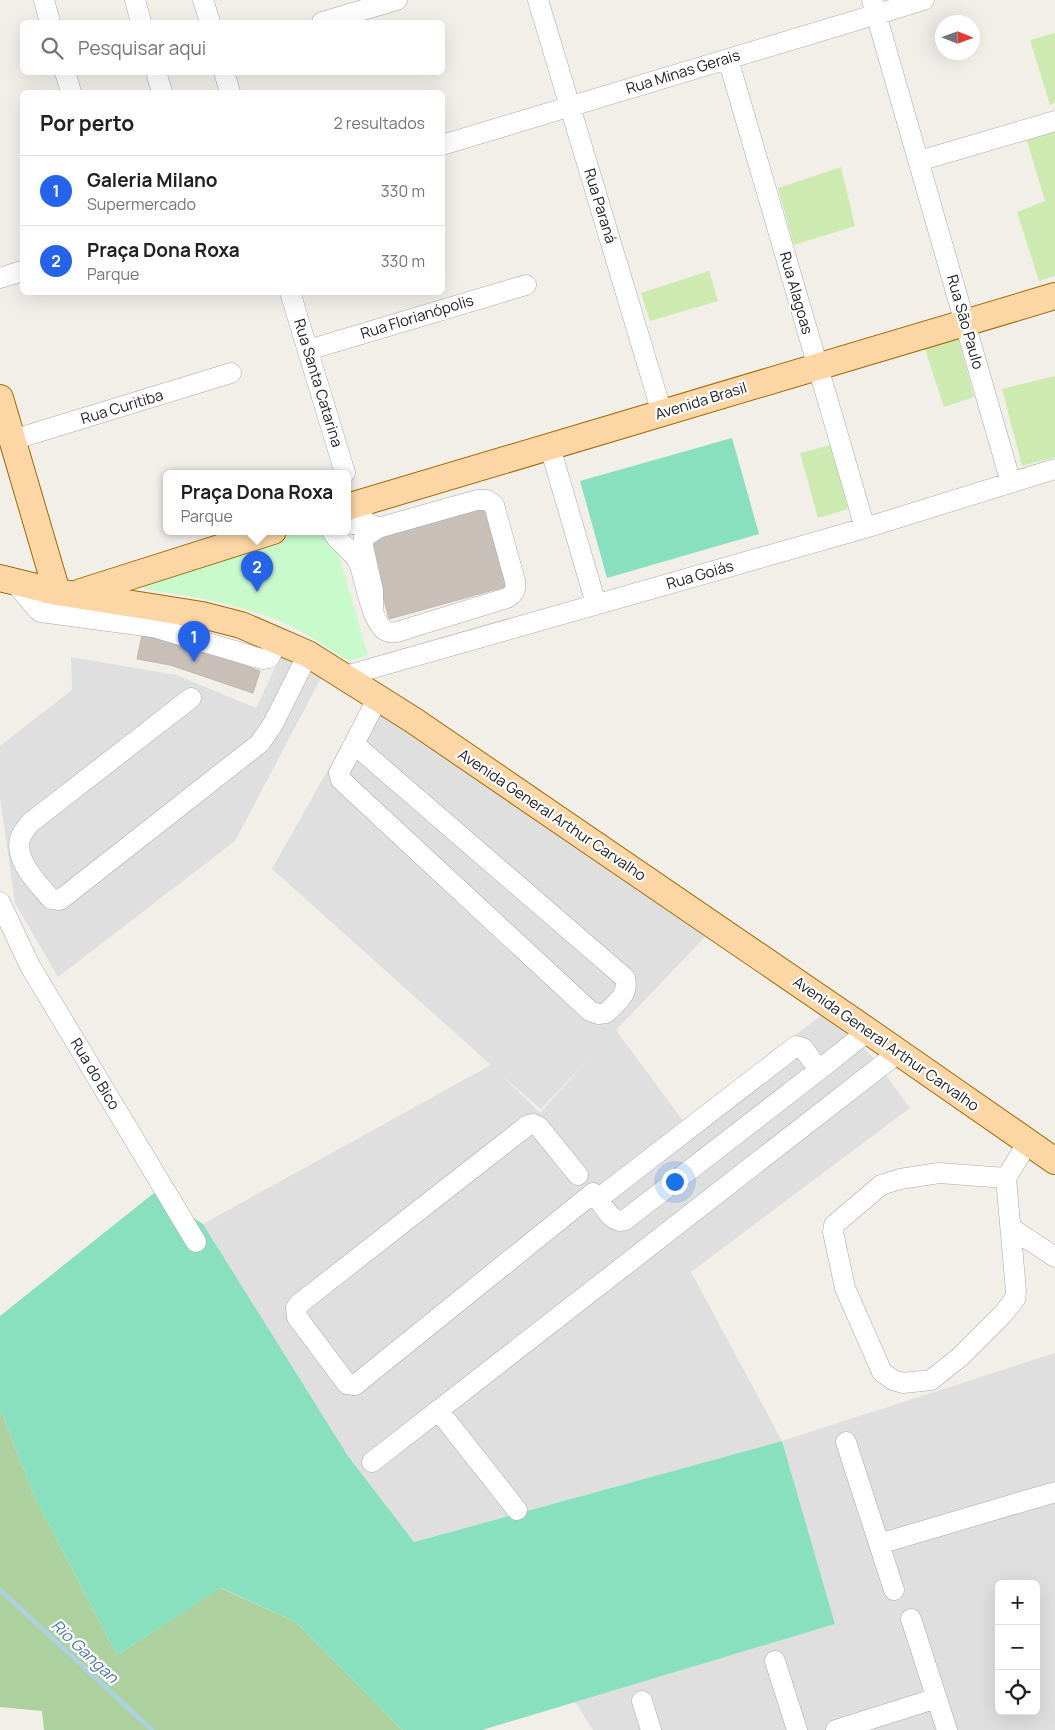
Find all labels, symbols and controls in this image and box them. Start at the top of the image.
north arrow [935,15,980,60]
search box [20,20,445,75]
icon: search [38,34,66,62]
text: Pesquisar aqui [78,35,206,61]
street label: Rua Minas Gerais [623,44,743,99]
text: Por perto [40,109,134,137]
text: 2 resultados [334,112,425,134]
street label: Rua Paraná [579,166,622,246]
text: Galeria Milano [87,167,218,193]
text: 1 [52,180,60,202]
text: 330 m [381,180,425,202]
text: Supermercado [87,193,196,215]
text: Praça Dona Roxa [87,237,240,263]
street label: Rua Alagoas [775,249,818,337]
text: 2 [51,250,61,272]
text: 330 m [381,250,425,272]
text: Parque [87,263,139,285]
street label: Rua São Paulo [942,272,989,372]
street label: Rua Florianópolis [358,289,476,344]
street label: Rua Santa Catarina [289,316,348,450]
street label: Avenida Brasil [652,377,749,424]
street label: Rua Curitiba [78,384,166,429]
popup [163,470,351,535]
text: Praça Dona Roxa [181,479,333,505]
text: Parque [181,505,233,527]
pin: 2 [241,551,273,592]
street label: Rua Goiás [664,555,736,594]
pin: 1 [178,621,210,662]
street label: Avenida General Arthur Carvalho [454,744,650,886]
street label: Avenida General Arthur Carvalho [789,971,984,1116]
street label: Rua do Bico [66,1034,125,1114]
your location [662,1169,688,1195]
map controls [995,1580,1040,1715]
button: + [995,1580,1040,1625]
water label: Rio Gangan [47,1614,124,1688]
button: − [995,1625,1040,1670]
button: locate [995,1670,1040,1715]

